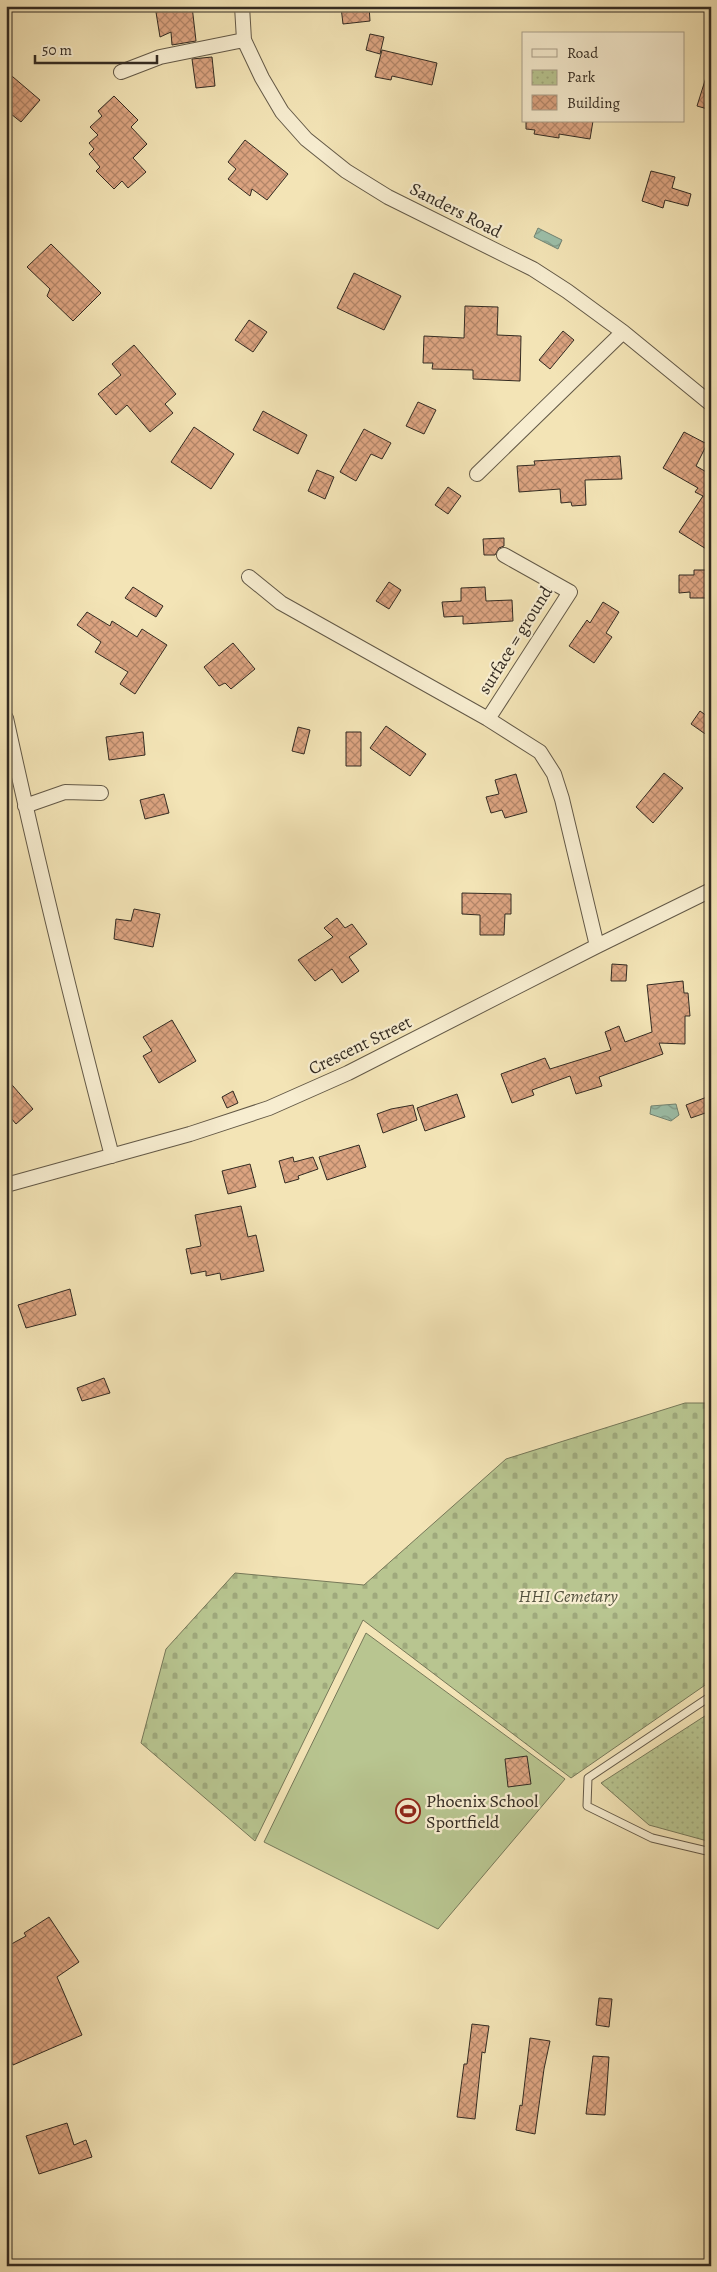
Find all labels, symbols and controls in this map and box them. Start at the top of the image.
scale bar [35,32,158,64]
legend [522,32,684,122]
text: 50 m [42,40,72,60]
text: Road [567,43,599,63]
text: Park [567,67,596,87]
text: Building [567,93,620,113]
street label: Sanders Road [406,177,506,244]
street label: surface = ground [472,581,558,699]
street label: Crescent Street [304,1010,416,1080]
park label: HHI Cemetary [518,1584,618,1608]
place label: Phoenix School Sportfield [426,1789,539,1834]
sports icon: Phoenix School Sportfield [395,1798,421,1824]

